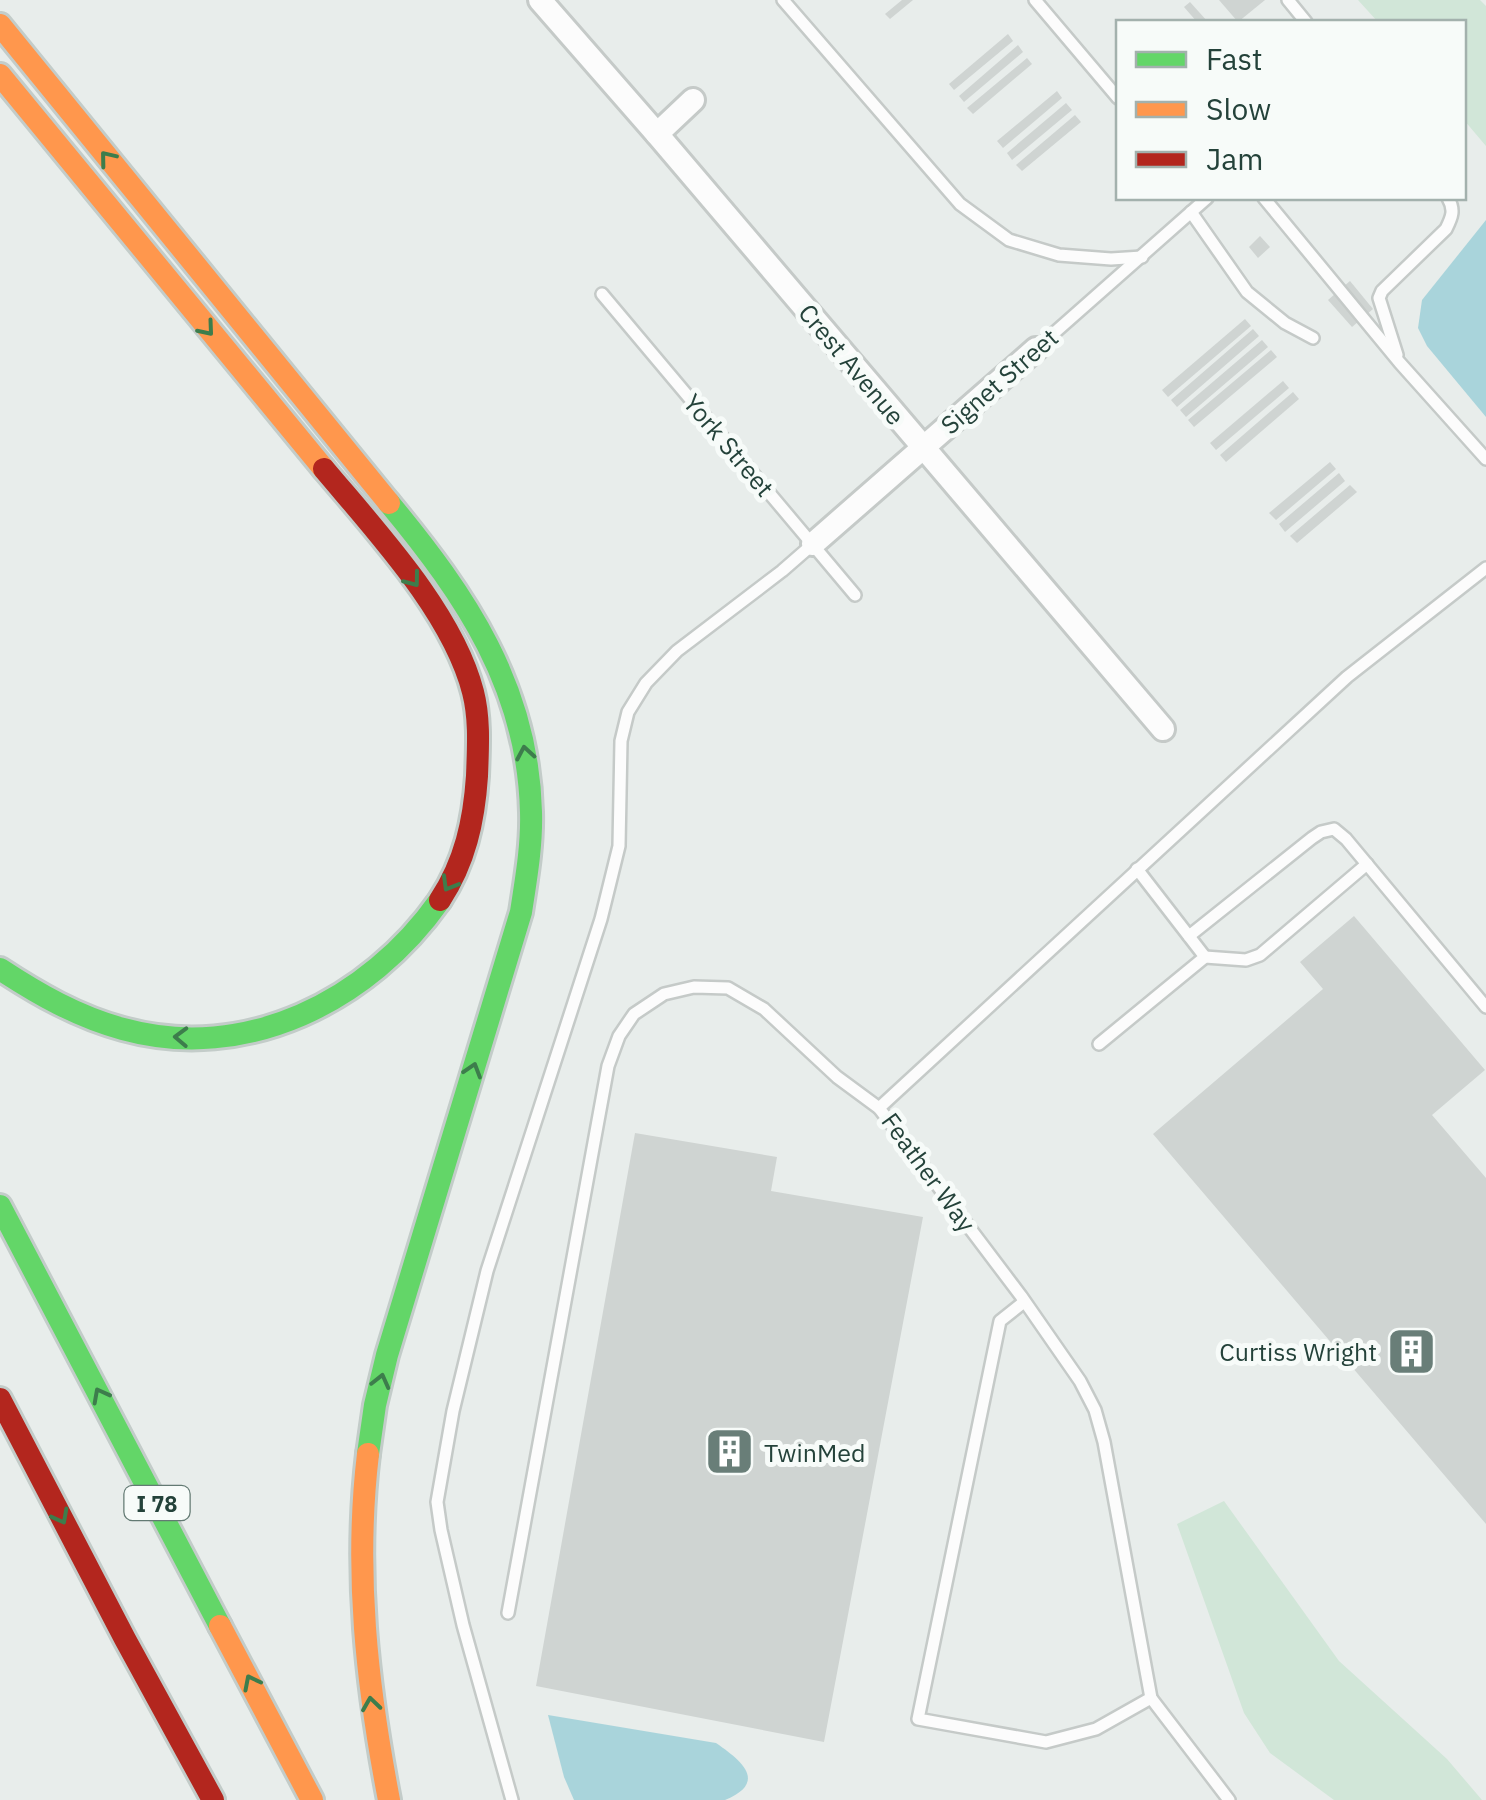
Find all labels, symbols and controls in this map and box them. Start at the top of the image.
legend [1116,20,1466,200]
text: Fast [1206,39,1263,78]
text: Slow [1206,89,1271,128]
text: Jam [1206,139,1264,178]
one-way arrow [101,152,119,170]
street label: Crest Avenue [792,297,912,431]
one-way arrow [195,318,213,336]
street label: Signet Street [933,321,1065,441]
street label: York Street [676,387,782,503]
one-way arrow [402,569,419,587]
one-way arrow [515,745,536,761]
one-way arrow [442,874,461,892]
one-way arrow [172,1027,188,1048]
one-way arrow [461,1062,482,1079]
street label: Feather Way [875,1106,984,1239]
building icon: Curtiss Wright [1386,1325,1438,1377]
place label: Curtiss Wright [1219,1335,1377,1368]
one-way arrow [369,1373,390,1390]
one-way arrow [93,1387,112,1405]
building icon: TwinMed [703,1426,755,1478]
place label: TwinMed [764,1436,865,1469]
road number: I 78 [124,1486,190,1520]
one-way arrow [49,1506,69,1524]
one-way arrow [244,1675,263,1693]
one-way arrow [362,1696,383,1712]

